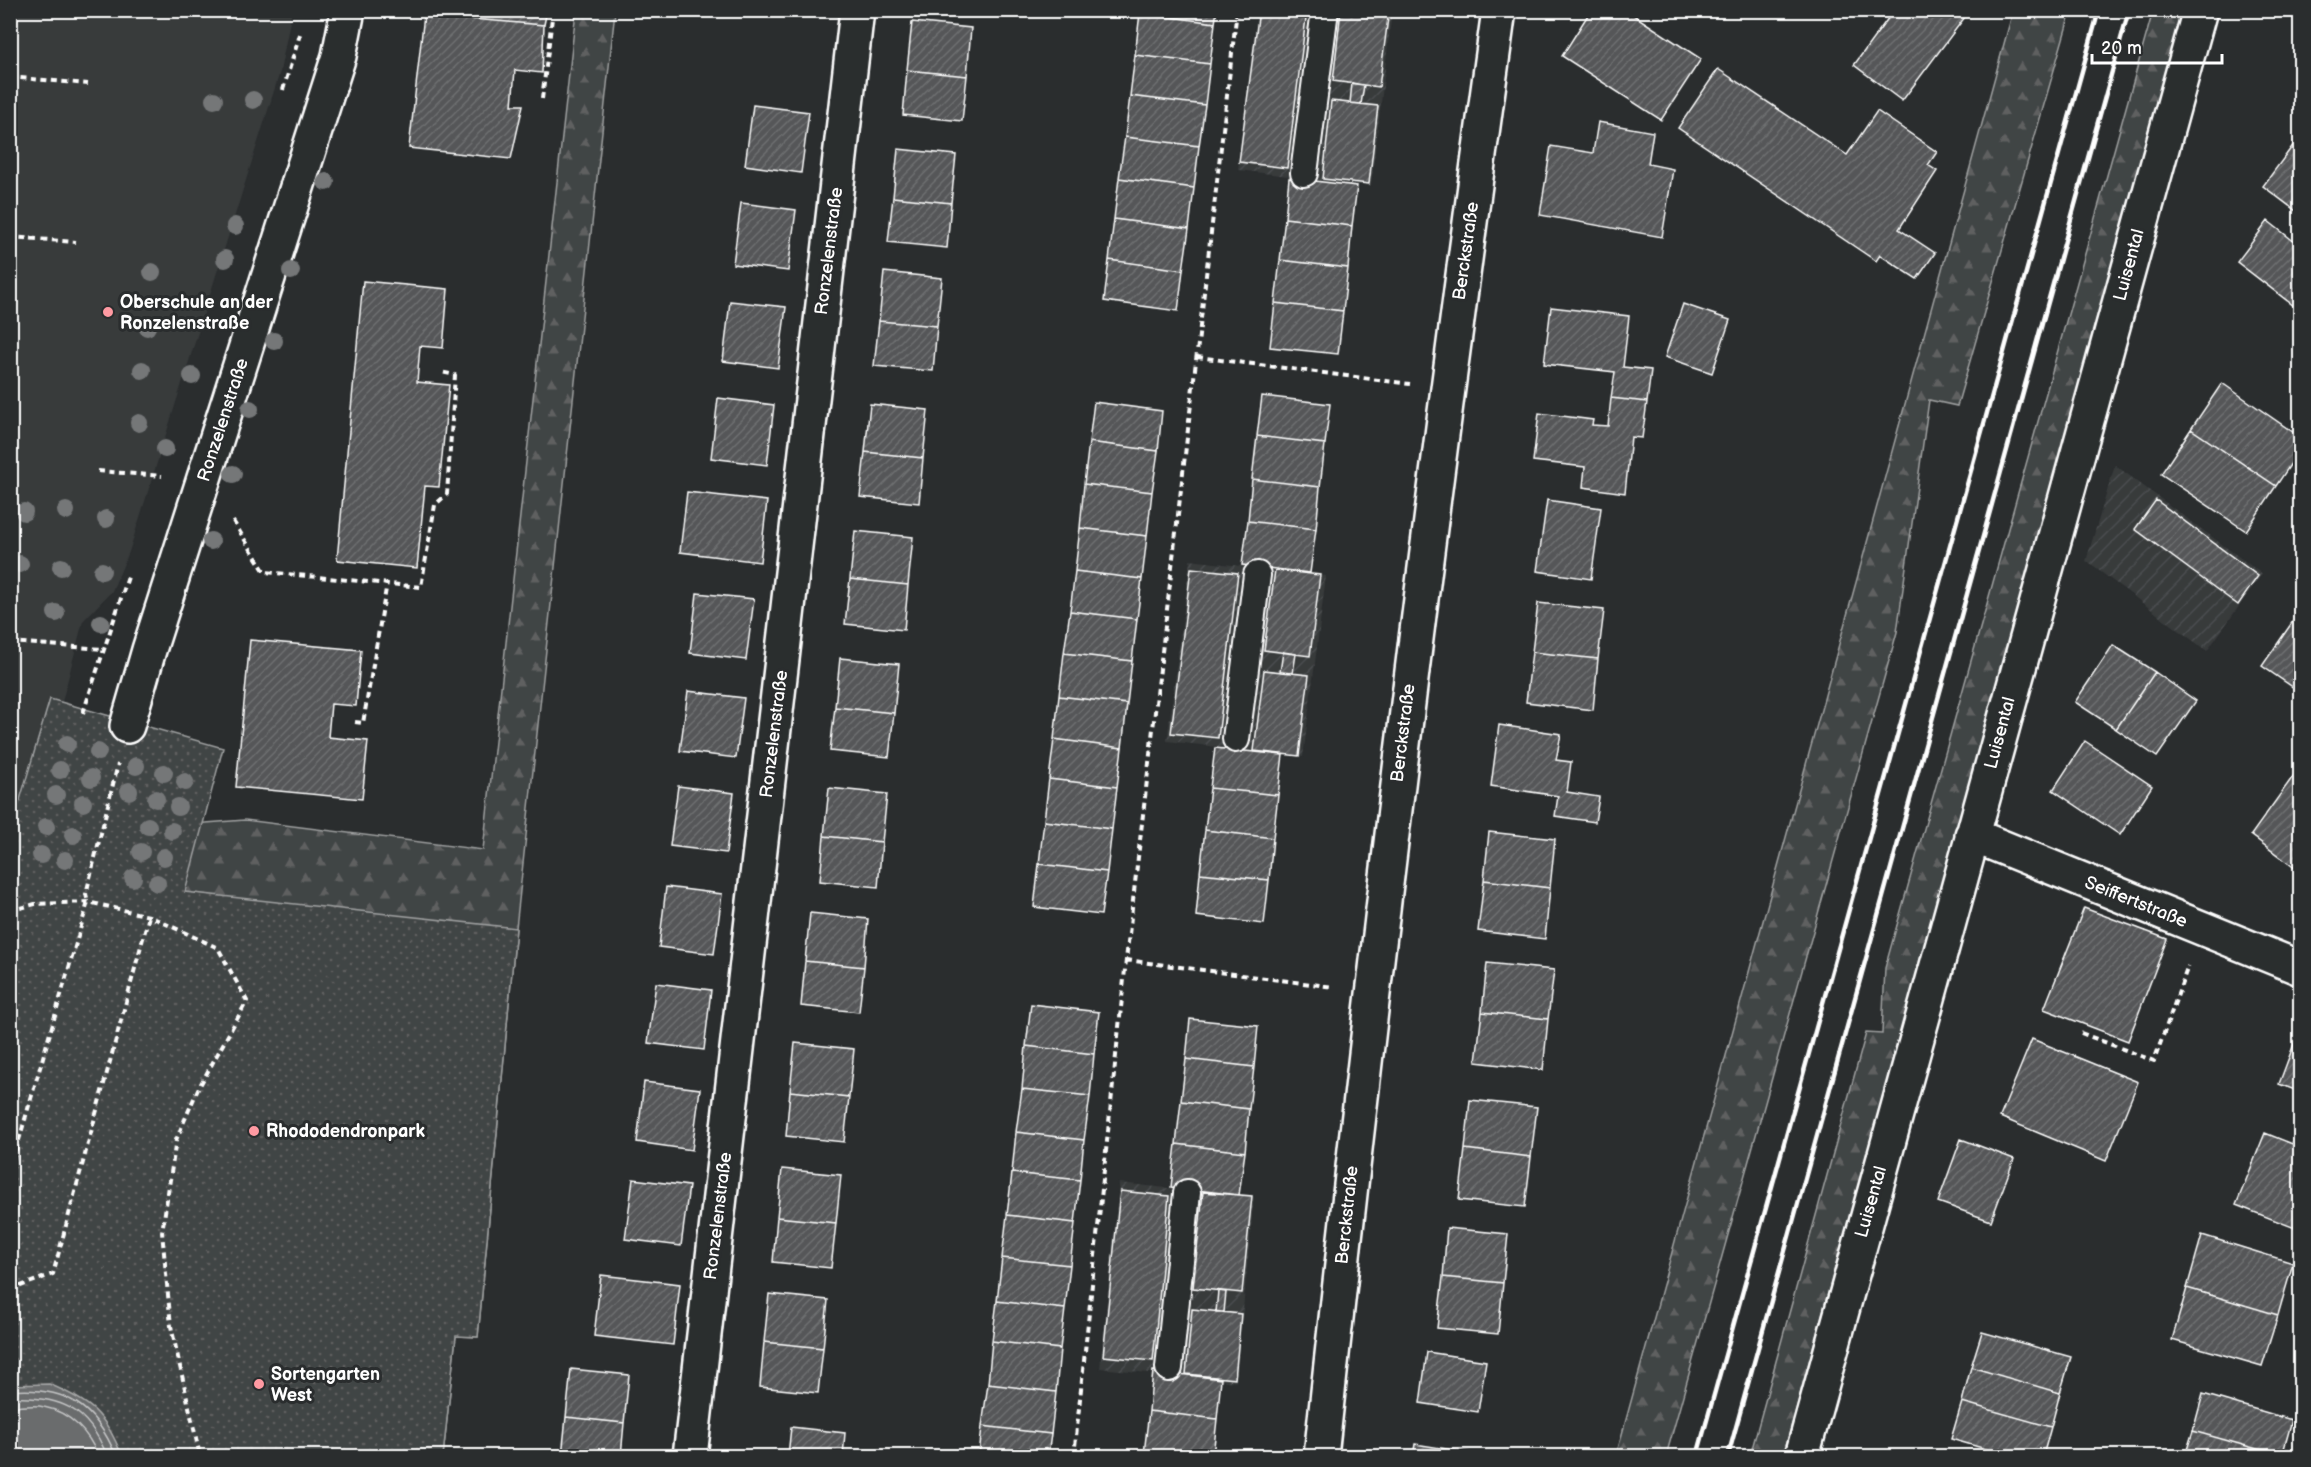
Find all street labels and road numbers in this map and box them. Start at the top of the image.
street label: Ronzelenstraße [811,186,847,316]
street label: Berckstraße [1449,200,1483,301]
street label: Luisental [2109,227,2149,303]
street label: Ronzelenstraße [193,355,253,484]
street label: Ronzelenstraße [756,669,792,799]
street label: Berckstraße [1387,682,1419,783]
street label: Luisental [1980,695,2020,771]
street label: Seiffertstraße [2082,872,2191,932]
street label: Ronzelenstraße [700,1151,736,1281]
street label: Berckstraße [1331,1164,1363,1265]
street label: Luisental [1851,1164,1891,1240]

